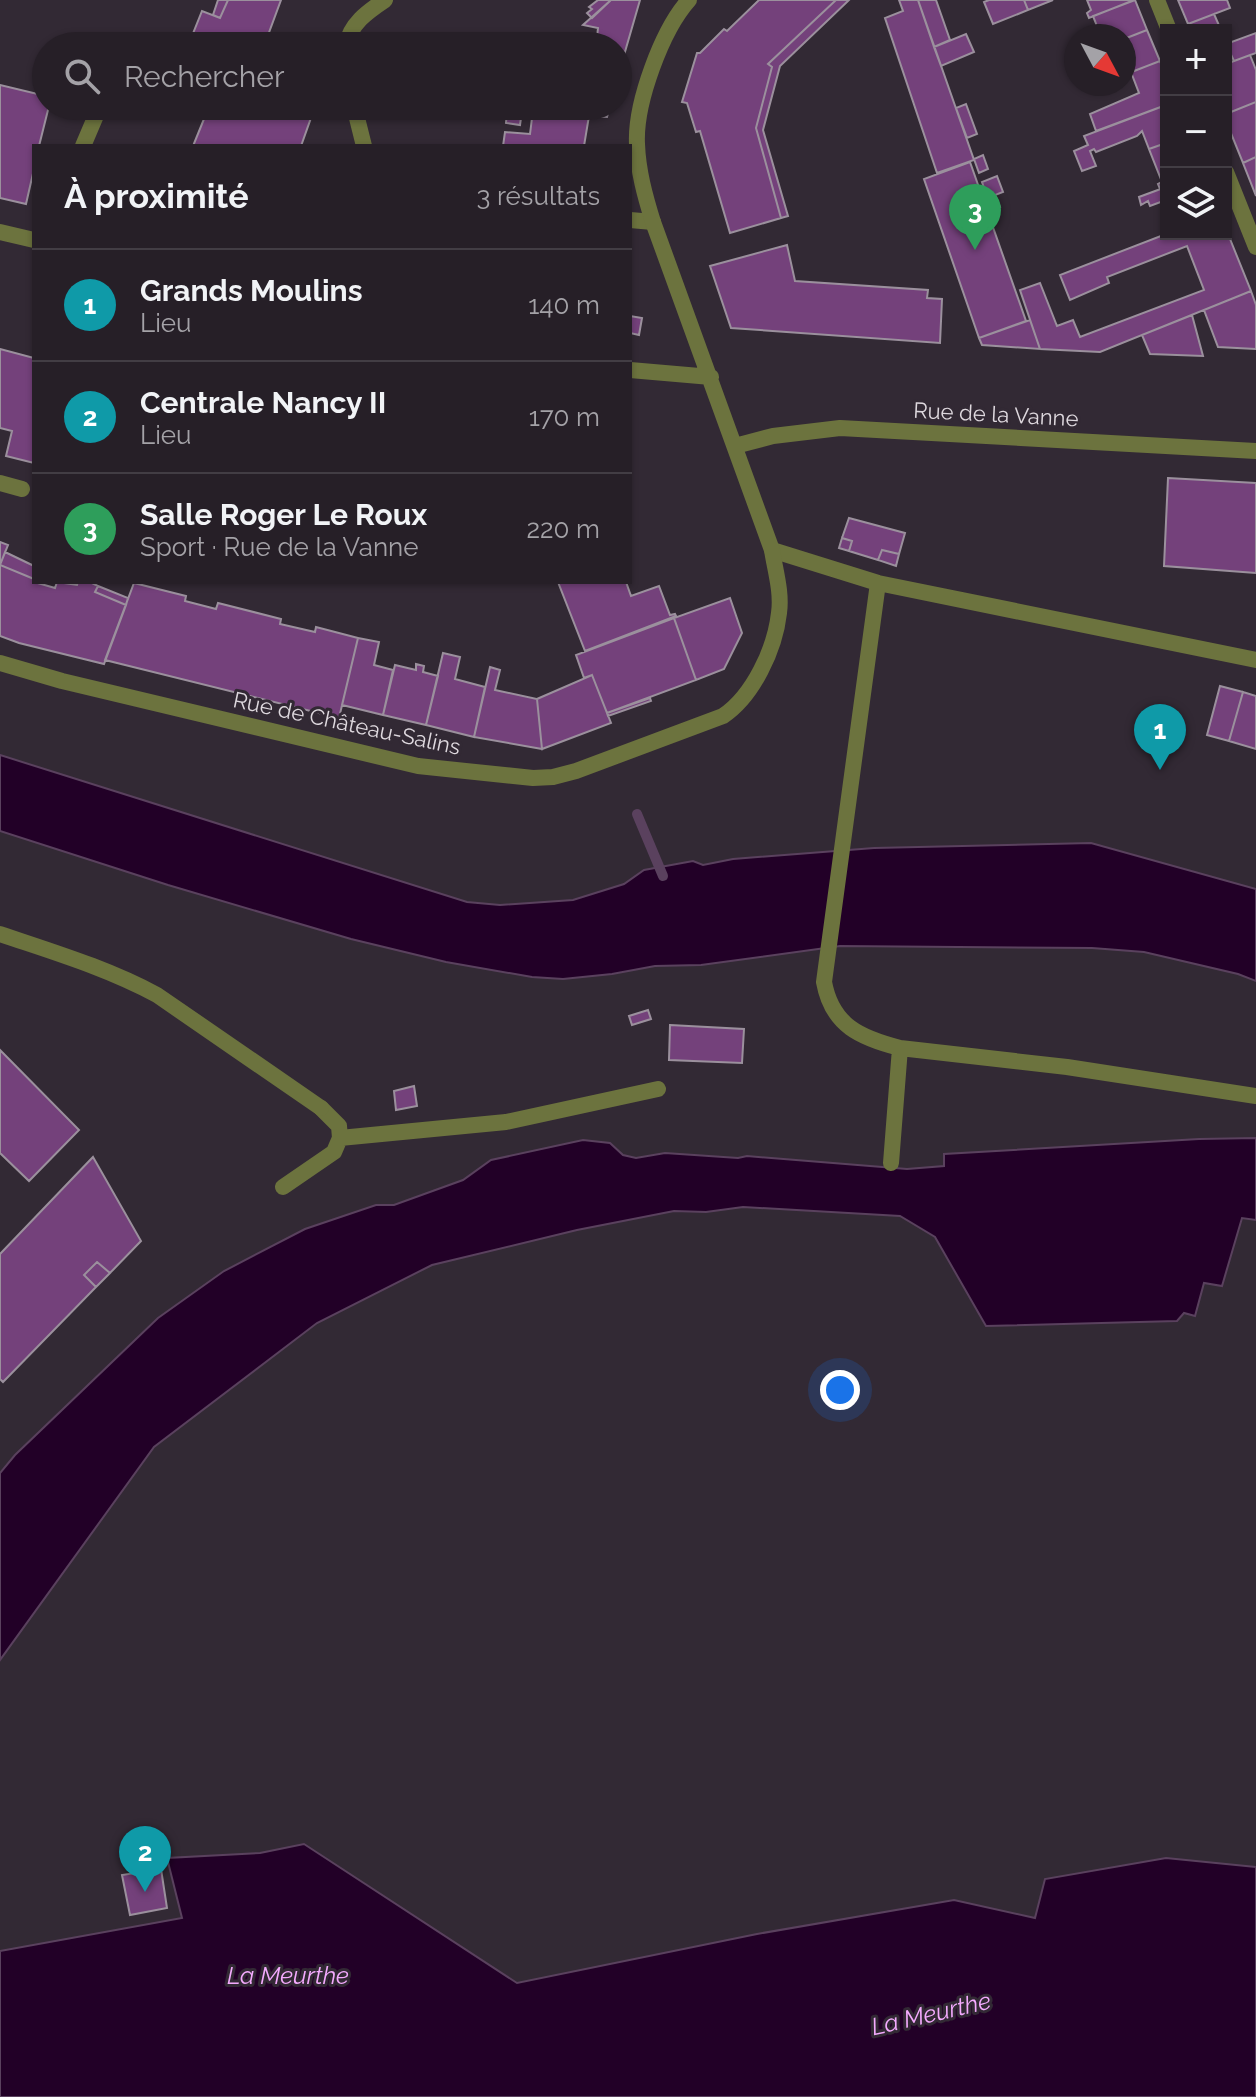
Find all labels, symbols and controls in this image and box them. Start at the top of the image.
north arrow [1064,24,1136,96]
map controls [1160,24,1232,240]
button: + [1160,24,1232,96]
search box [32,32,632,120]
icon: search [60,54,104,98]
text: Rechercher [124,59,284,94]
button: − [1160,96,1232,168]
button: layers [1160,168,1232,240]
text: À proximité [64,176,249,216]
text: 3 résultats [476,181,600,211]
pin: 3 [949,184,1001,250]
text: Grands Moulins [140,273,363,308]
text: 1 [84,290,96,320]
text: 140 m [528,290,600,320]
text: Lieu [140,308,192,338]
text: Centrale Nancy II [140,385,386,420]
street label: Rue de la Vanne [913,397,1079,431]
text: 2 [83,402,97,432]
text: 170 m [529,402,600,432]
text: Lieu [140,420,192,450]
text: Salle Roger Le Roux [140,497,427,532]
text: 3 [83,514,97,544]
text: 220 m [526,514,600,544]
text: Sport · Rue de la Vanne [140,532,419,562]
street label: Rue de Château-Salins [231,686,463,760]
pin: 1 [1134,704,1186,770]
your location [820,1370,860,1410]
pin: 2 [119,1826,171,1892]
water label: La Meurthe [227,1961,349,1990]
water label: La Meurthe [868,1986,994,2041]

